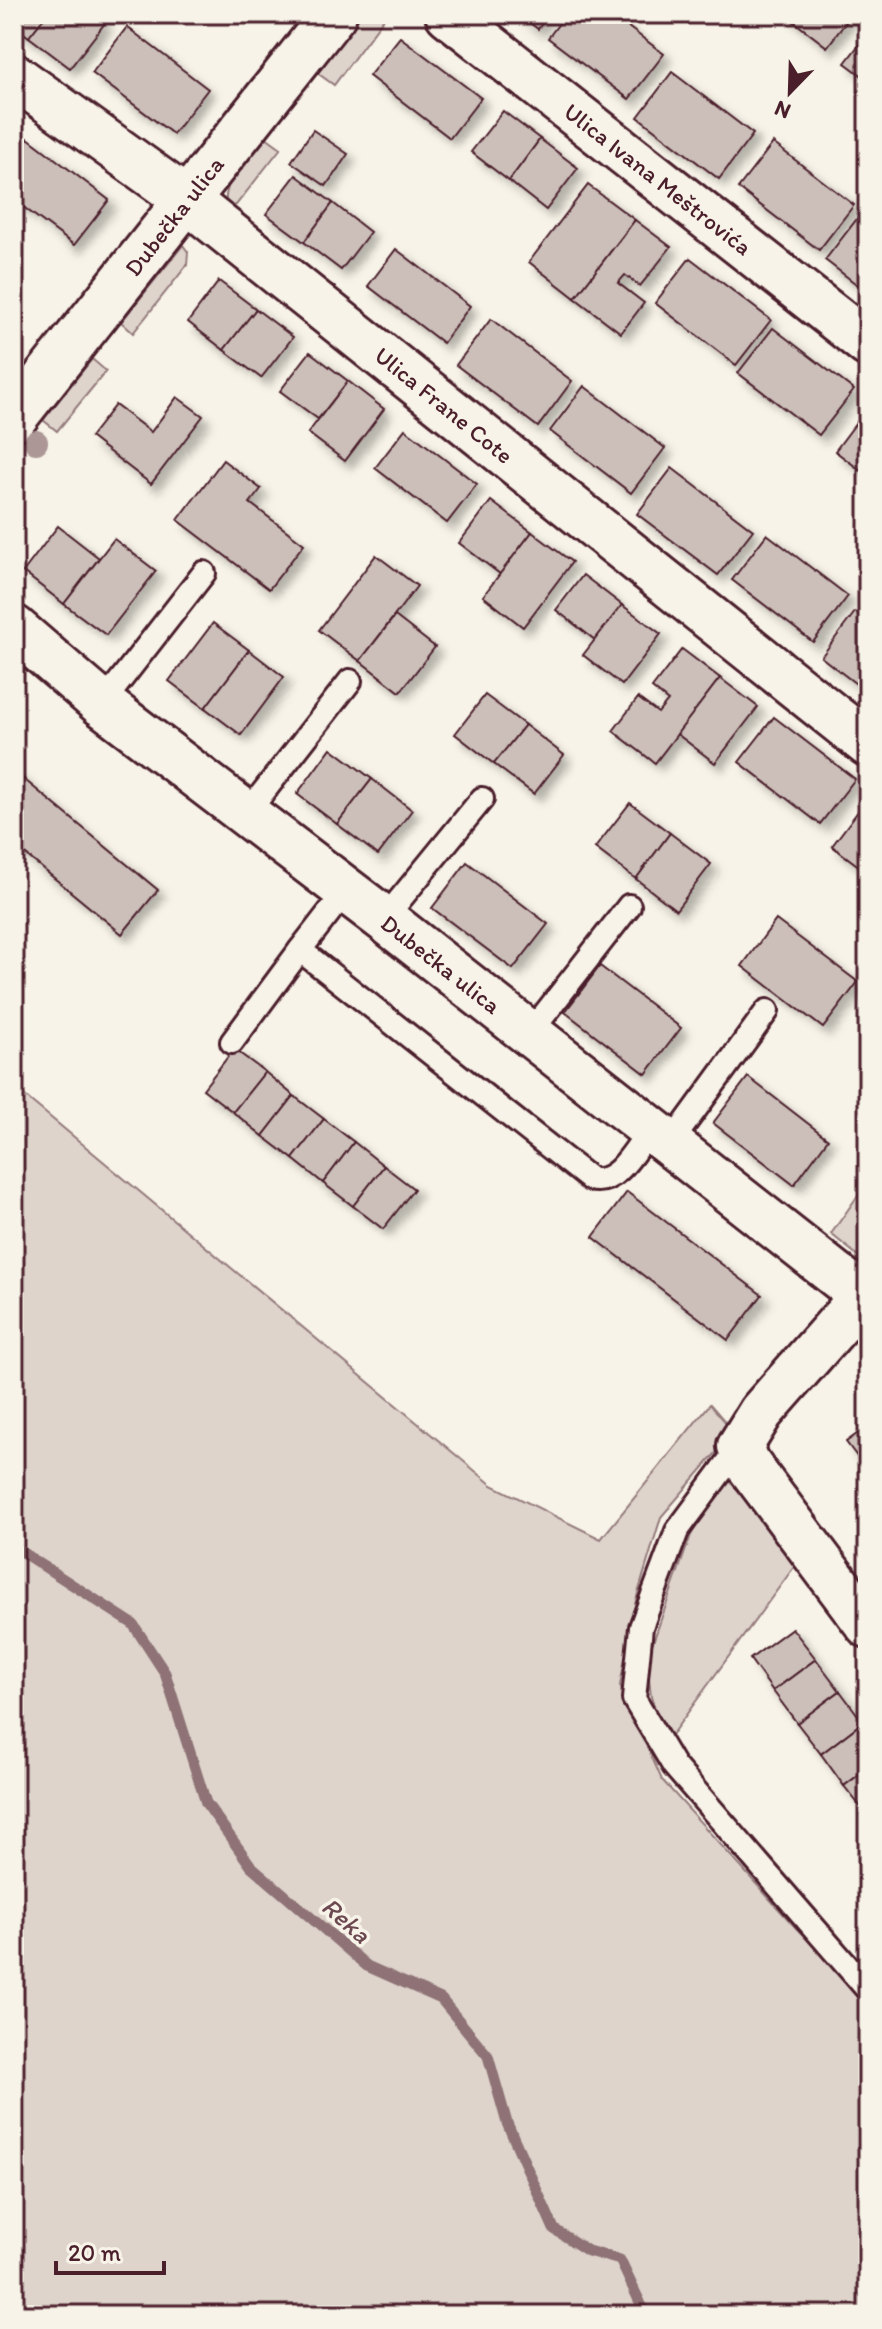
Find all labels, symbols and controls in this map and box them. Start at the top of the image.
north arrow [750,52,830,132]
text: N [770,95,794,125]
street label: Ulica Ivana Meštrovića [558,97,758,261]
street label: Dubečka ulica [118,150,230,282]
street label: Ulica Frane Cote [369,340,519,470]
street label: Dubečka ulica [375,908,507,1020]
water label: Reka [315,1890,378,1951]
scale bar [56,2225,164,2275]
text: 20 m [68,2238,121,2267]

